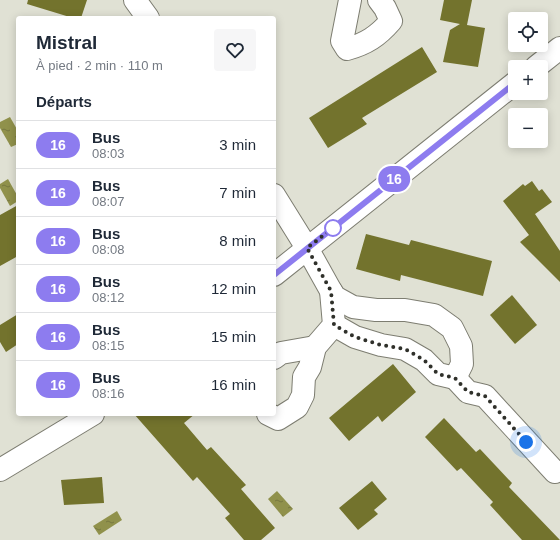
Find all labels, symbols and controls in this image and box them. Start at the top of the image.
map controls [508,12,548,148]
button: locate [508,12,548,52]
button: heart [214,29,256,71]
text: Mistral [36,32,97,53]
text: À pied · 2 min · 110 m [36,58,163,73]
button: + [508,60,548,100]
text: Départs [36,93,92,110]
button: − [508,108,548,148]
text: Bus [92,129,120,146]
text: 3 min [219,136,256,153]
text: 16 [50,137,66,153]
text: 08:03 [92,146,125,161]
line badge: 16 [376,166,412,192]
text: 16 [386,171,402,187]
text: Bus [92,177,120,194]
text: 7 min [219,184,256,201]
text: 16 [50,185,66,201]
text: 08:07 [92,194,125,209]
unlabelled marker [324,219,342,237]
text: Bus [92,225,120,242]
text: 8 min [219,232,256,249]
text: 16 [50,233,66,249]
text: 08:08 [92,242,125,257]
text: Bus [92,273,120,290]
text: 12 min [211,280,256,297]
text: 16 [50,281,66,297]
text: 08:12 [92,290,125,305]
text: Bus [92,321,120,338]
text: 15 min [211,328,256,345]
text: 16 [50,329,66,345]
text: 08:15 [92,338,125,353]
text: Bus [92,369,120,386]
text: 16 min [211,376,256,393]
text: 16 [50,377,66,393]
text: 08:16 [92,386,125,401]
your location [516,432,536,452]

